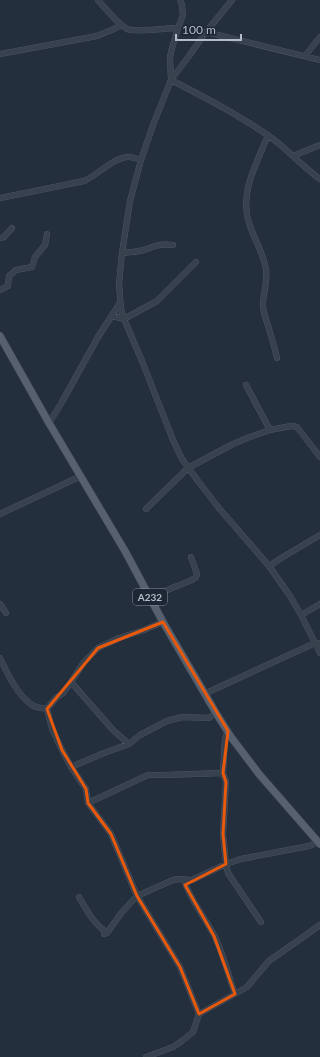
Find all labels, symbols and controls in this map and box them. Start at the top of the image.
scale bar [176,16,241,42]
text: 100 m [182,22,216,37]
road number: A232 [133,589,167,605]

